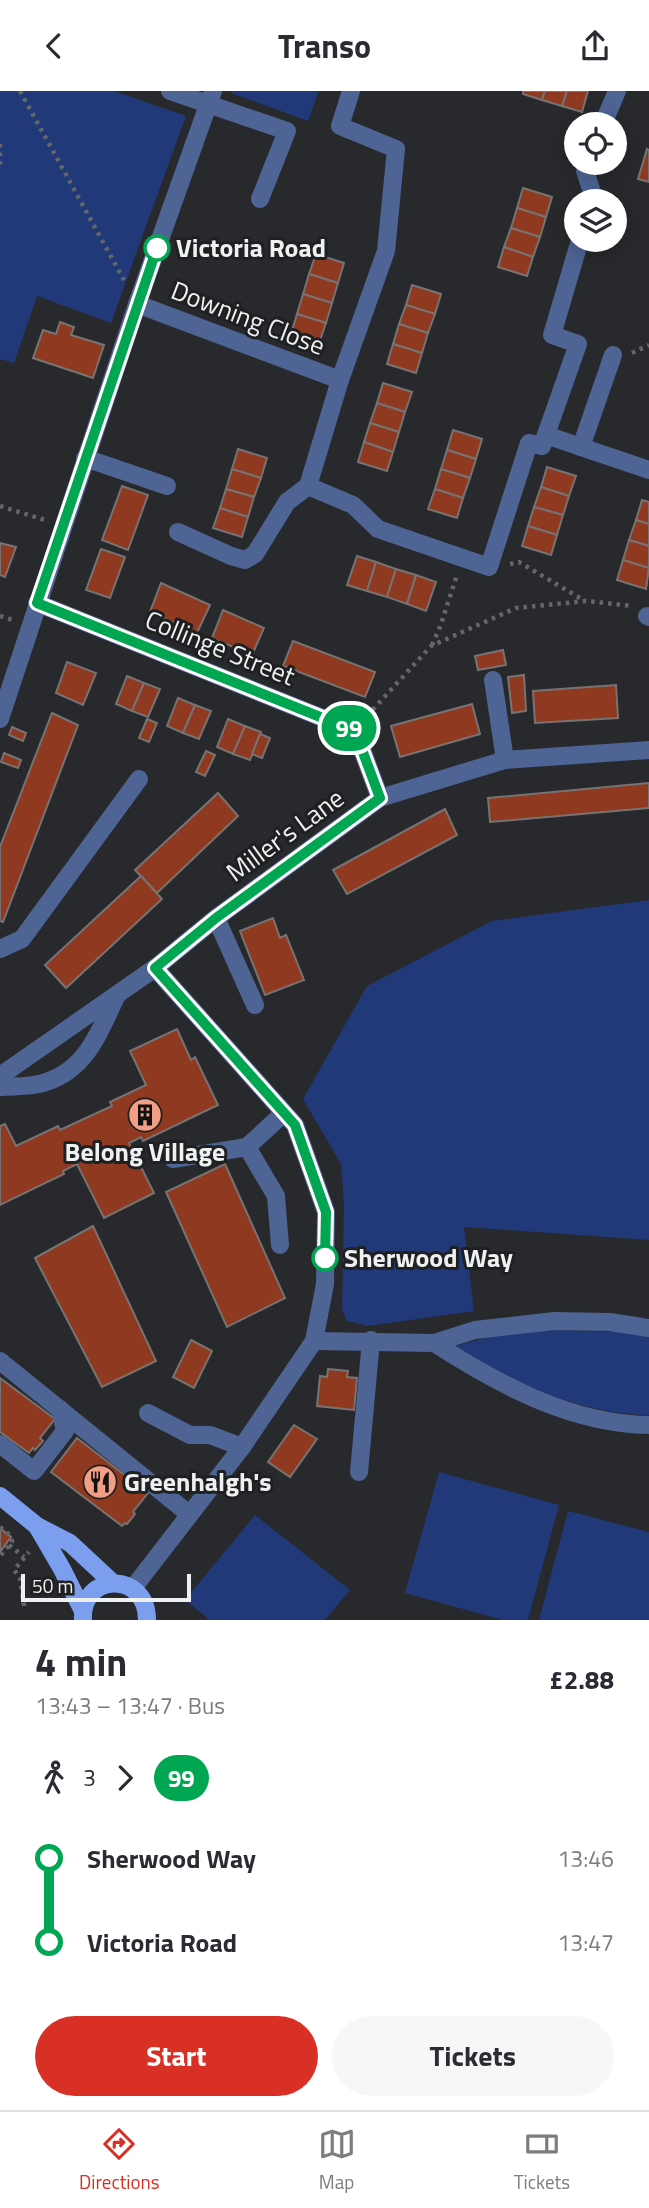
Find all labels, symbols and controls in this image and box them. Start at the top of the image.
text: Transo [278,22,371,70]
icon: back [35,27,73,65]
icon: share [576,27,614,65]
map controls [564,112,627,252]
button: locate [564,112,627,175]
button: layers [564,189,627,252]
place label: Victoria Road [176,228,326,267]
marker: Victoria Road [144,235,170,261]
street label: Downing Close [166,270,331,365]
street label: Collinge Street [139,600,301,695]
line badge: 99 [318,705,380,751]
text: 99 [336,710,362,746]
street label: Miller's Lane [218,778,352,891]
building icon: Belong Village [126,1096,164,1134]
place label: Belong Village [65,1132,225,1171]
place label: Sherwood Way [344,1238,513,1277]
marker: Sherwood Way [312,1245,338,1271]
place label: Greenhalgh's [124,1462,272,1501]
restaurant icon: Greenhalgh's [81,1463,119,1501]
scale bar [21,1571,191,1603]
text: 50 m [32,1571,73,1600]
text: 4 min [35,1633,127,1691]
text: £2.88 [549,1660,614,1699]
text: 13:43 – 13:47 · Bus [35,1688,225,1723]
icon: walk [35,1759,73,1797]
icon: forward [106,1759,144,1797]
text: 3 [83,1760,96,1795]
text: 99 [168,1760,195,1796]
text: Sherwood Way [87,1839,256,1878]
text: 13:46 [557,1841,614,1876]
text: Victoria Road [87,1923,237,1962]
text: 13:47 [557,1925,614,1960]
button: Start [35,2016,318,2096]
button: Tickets [332,2016,614,2096]
tab: Directions [79,2125,160,2196]
tab: Map [318,2125,356,2196]
tab: Tickets [514,2125,570,2196]

